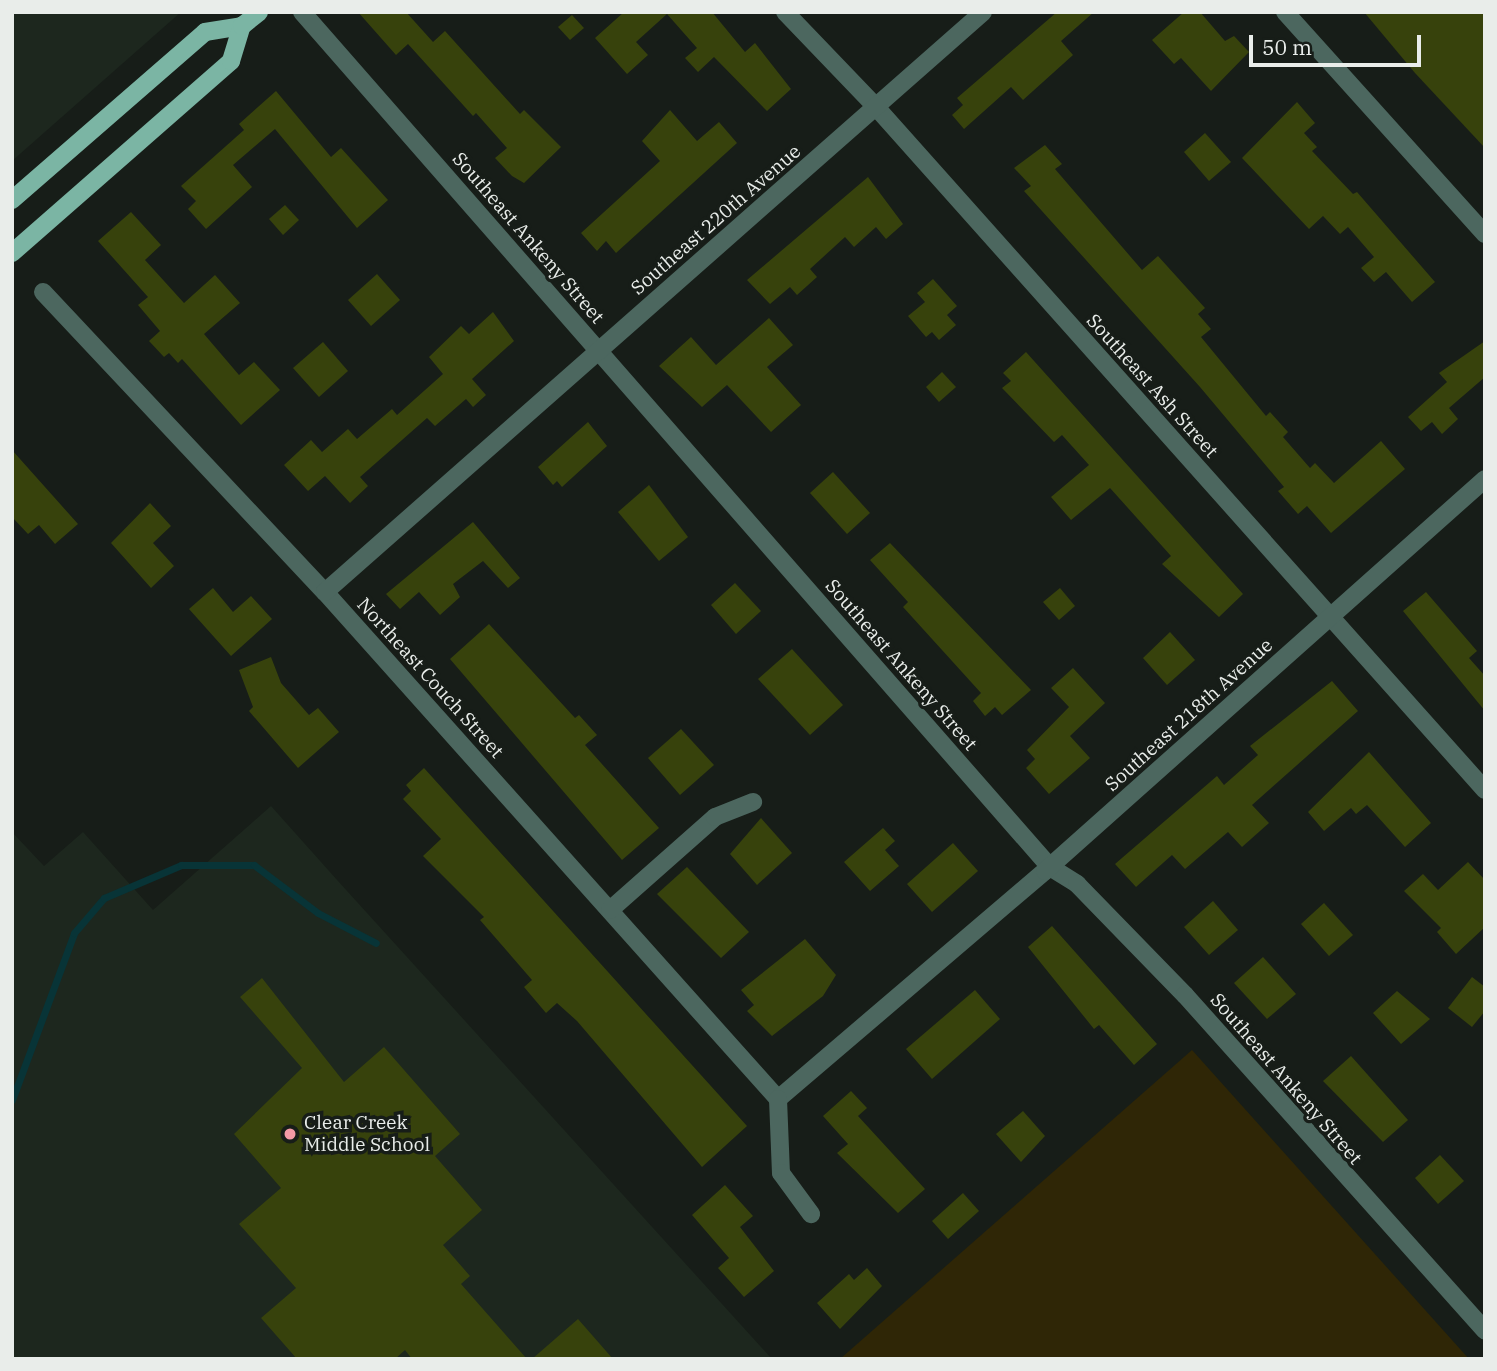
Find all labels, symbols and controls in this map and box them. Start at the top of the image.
scale bar [1252,21,1424,65]
text: 50 m [1262,33,1312,61]
street label: Southeast 220th Avenue [627,140,805,300]
street label: Southeast Ankeny Street [447,148,609,328]
street label: Southeast Ash Street [1082,310,1222,462]
street label: Southeast Ankeny Street [820,575,982,755]
street label: Northeast Couch Street [352,593,508,763]
street label: Southeast 218th Avenue [1101,634,1277,796]
street label: Southeast Ankeny Street [1205,989,1367,1169]
place label: Clear Creek Middle School [304,1112,430,1156]
marker: Clear Creek Middle School [282,1126,298,1142]

